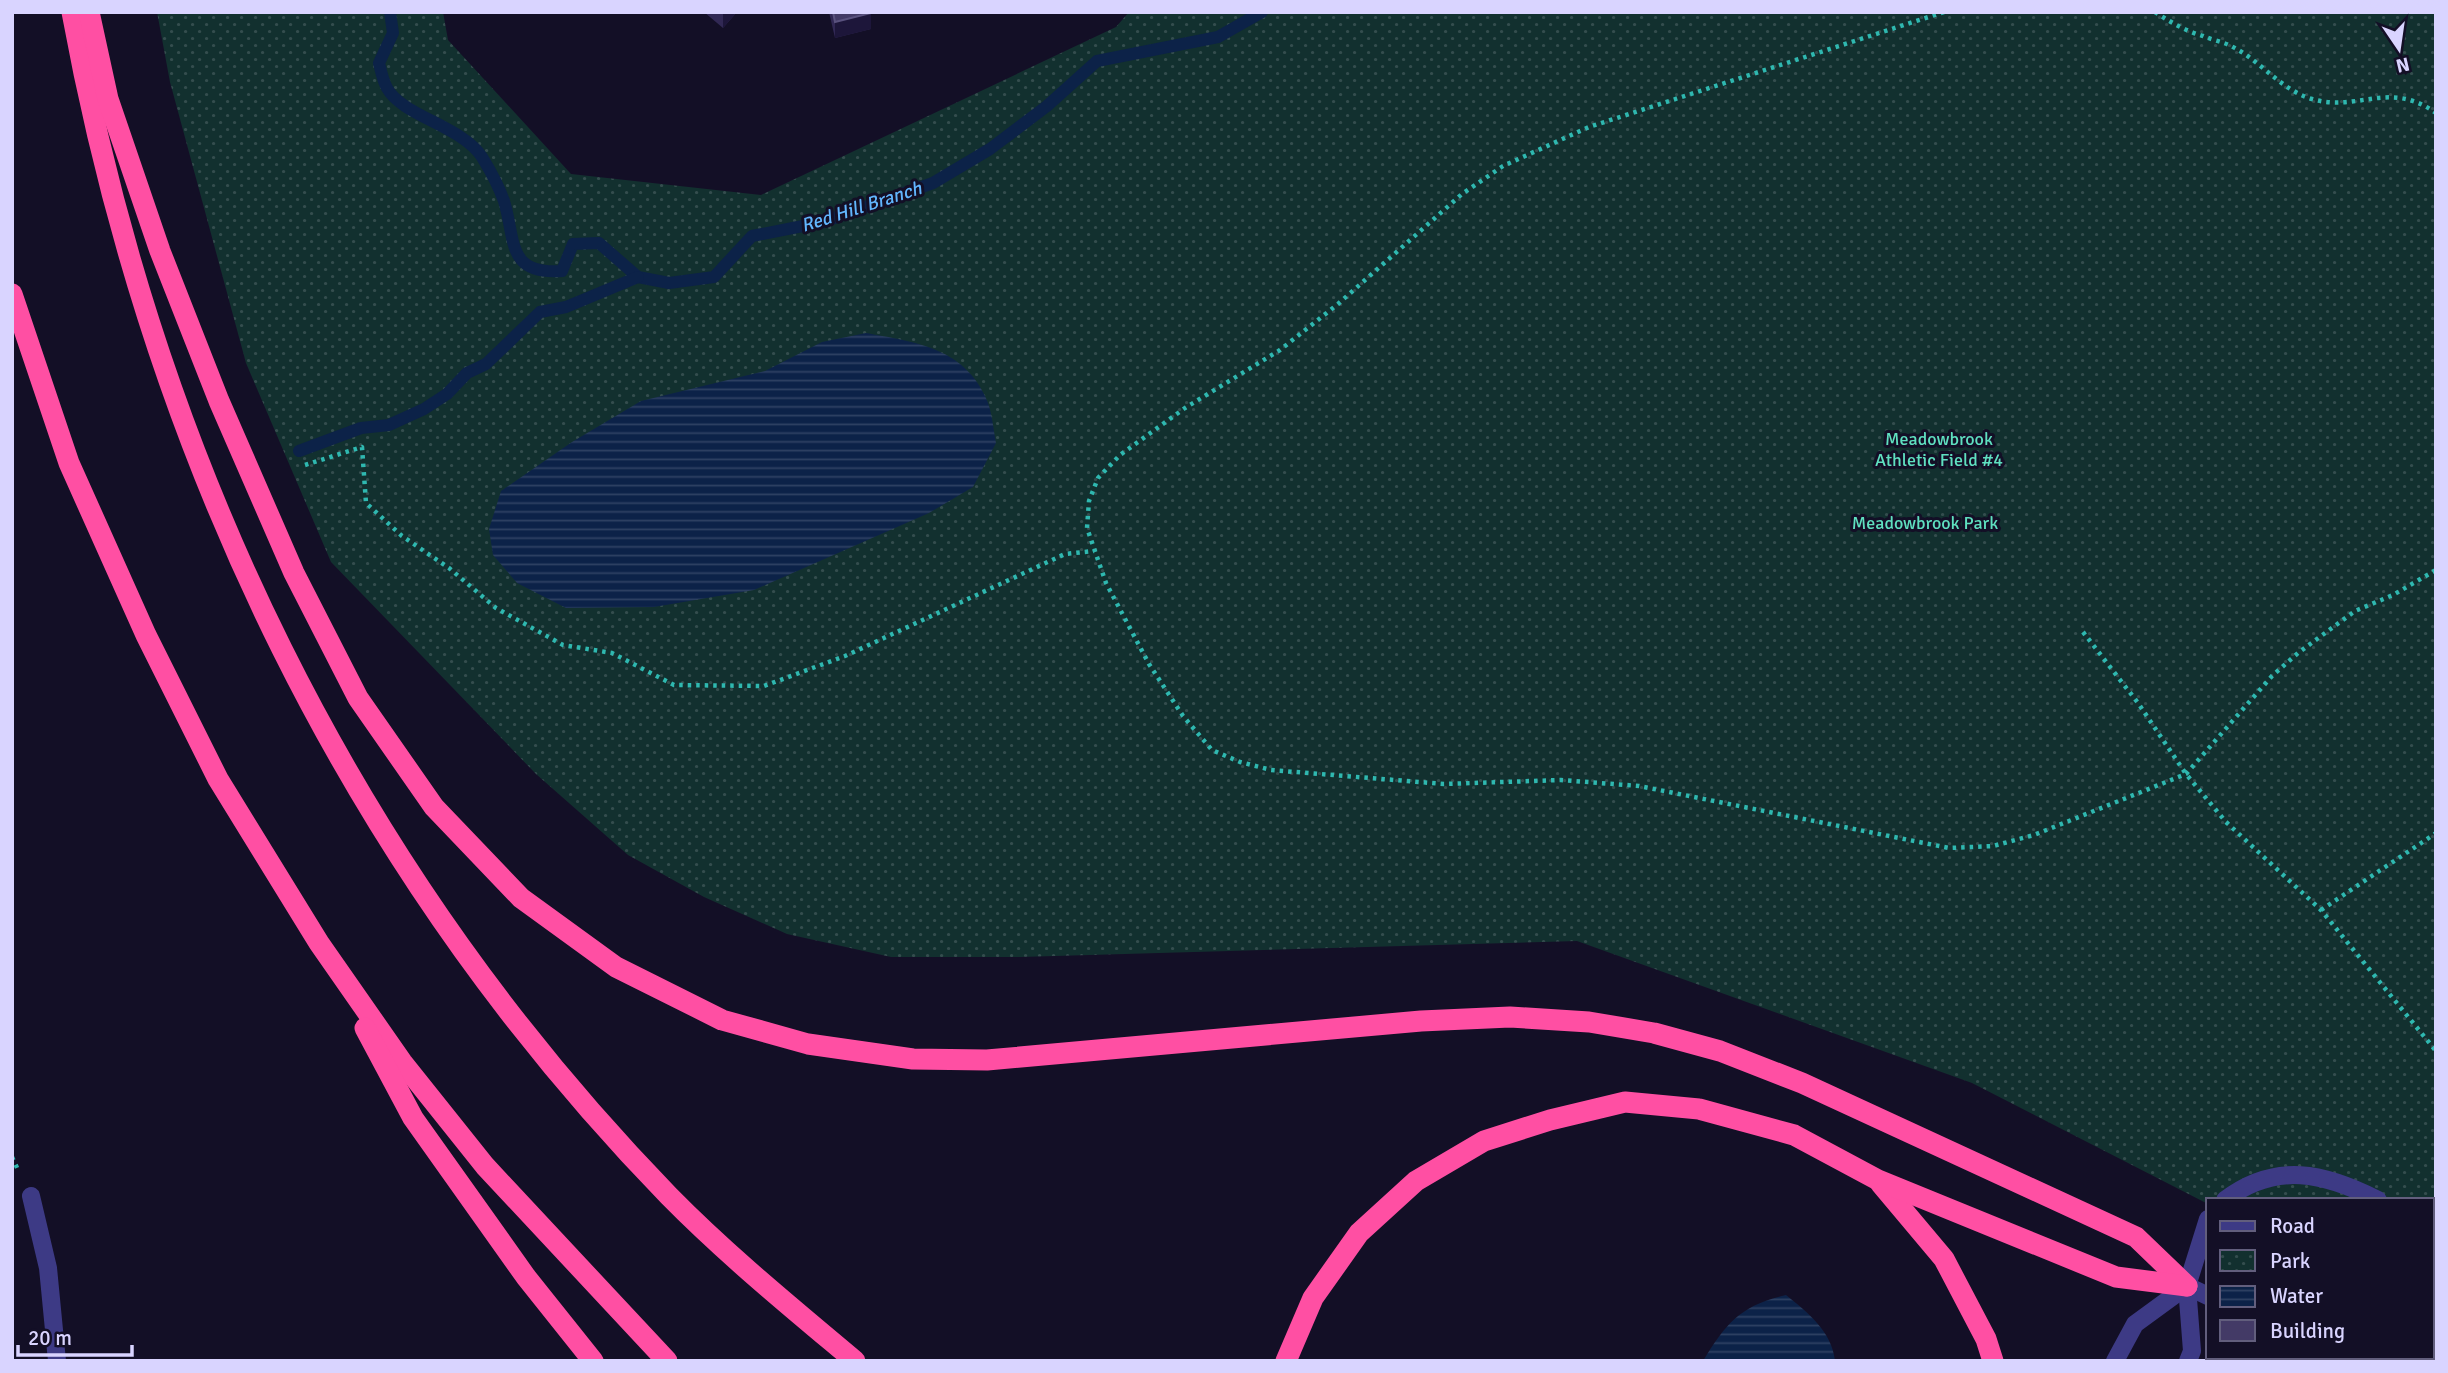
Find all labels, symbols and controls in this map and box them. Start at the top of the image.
north arrow [2364,14,2434,84]
text: N [2393,51,2412,78]
water label: Red Hill Branch [798,176,925,238]
park label: Meadowbrook Athletic Field #4 [1875,428,2003,471]
park label: Meadowbrook Park [1852,512,1998,534]
legend [2206,1198,2434,1359]
text: Road [2270,1213,2315,1239]
text: Park [2270,1248,2311,1274]
text: Water [2270,1283,2323,1309]
scale bar [18,1314,131,1358]
text: Building [2270,1318,2345,1344]
text: 20 m [28,1325,72,1351]

